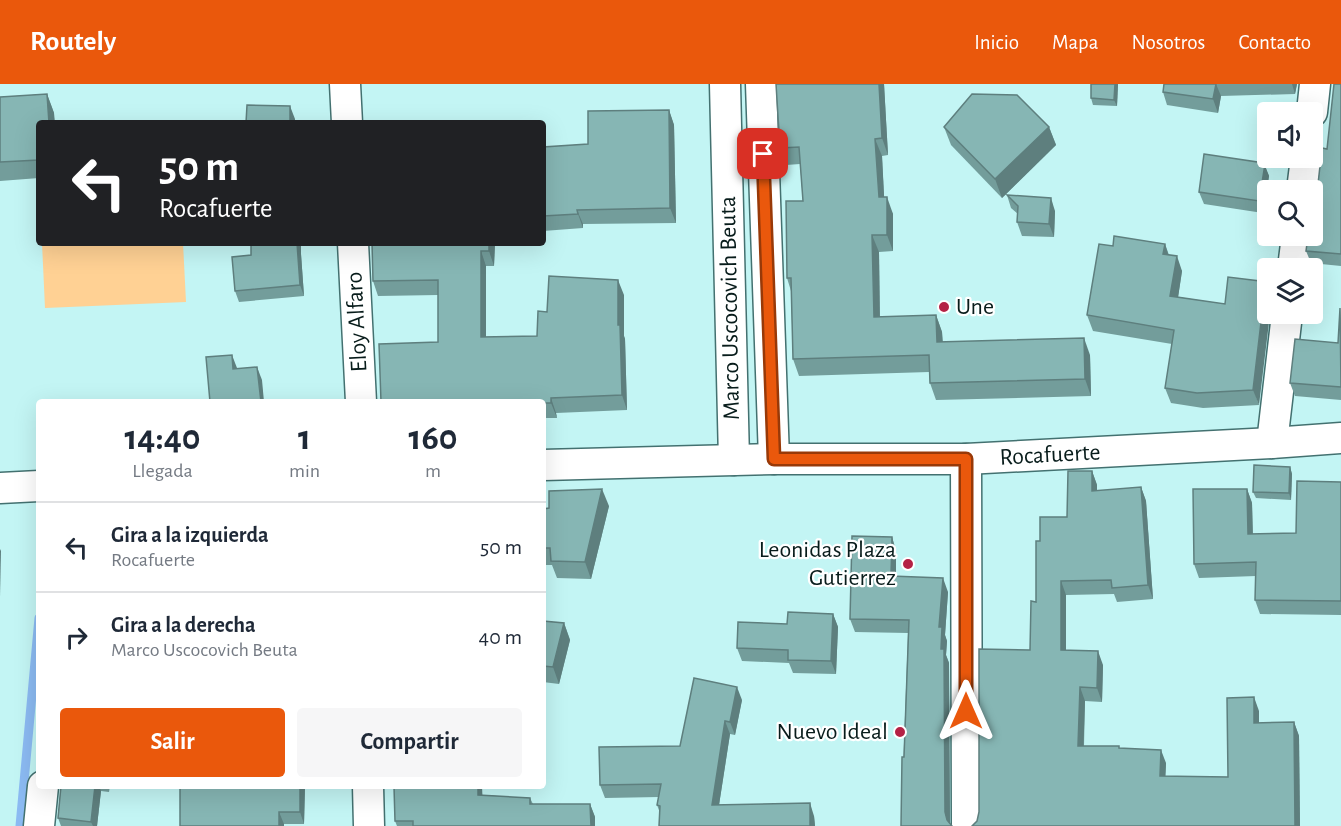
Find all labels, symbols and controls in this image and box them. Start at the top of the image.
text: Routely [30,28,116,56]
text: Inicio [974,32,1019,53]
text: Mapa [1052,32,1099,53]
text: Nosotros [1132,32,1205,53]
text: Contacto [1238,32,1311,53]
map controls [1257,102,1323,324]
button: sound [1257,102,1323,168]
pin [737,128,788,179]
icon: arrive [746,137,779,170]
icon: left [60,144,138,222]
text: 50 m [159,146,239,188]
button: search [1257,180,1323,246]
text: Rocafuerte [159,195,272,222]
street label: Marco Uscocovich Beuta [716,196,744,420]
button: layers [1257,258,1323,324]
street label: Eloy Alfaro [342,271,372,373]
place label: Une [956,295,994,319]
marker: Une [937,300,951,314]
text: 14:40 [124,420,201,456]
text: 1 [298,420,311,456]
text: 160 [408,420,458,456]
street label: Rocafuerte [999,440,1101,470]
text: Llegada [132,461,193,481]
text: min [289,461,320,481]
text: m [425,461,441,481]
text: Gira a la izquierda [111,524,269,546]
icon: left [60,531,93,564]
text: 50 m [480,536,522,558]
place label: Leonidas Plaza Gutierrez [759,538,896,590]
text: Rocafuerte [111,550,195,570]
marker: Leonidas Plaza Gutierrez [901,557,915,571]
text: Gira a la derecha [111,614,256,636]
icon: right [60,621,93,654]
text: 40 m [479,626,522,648]
text: Marco Uscocovich Beuta [111,640,298,660]
position arrow [934,679,998,743]
button: Salir [60,708,285,777]
button: Compartir [297,708,522,777]
place label: Nuevo Ideal [777,720,888,744]
marker: Nuevo Ideal [893,725,907,739]

